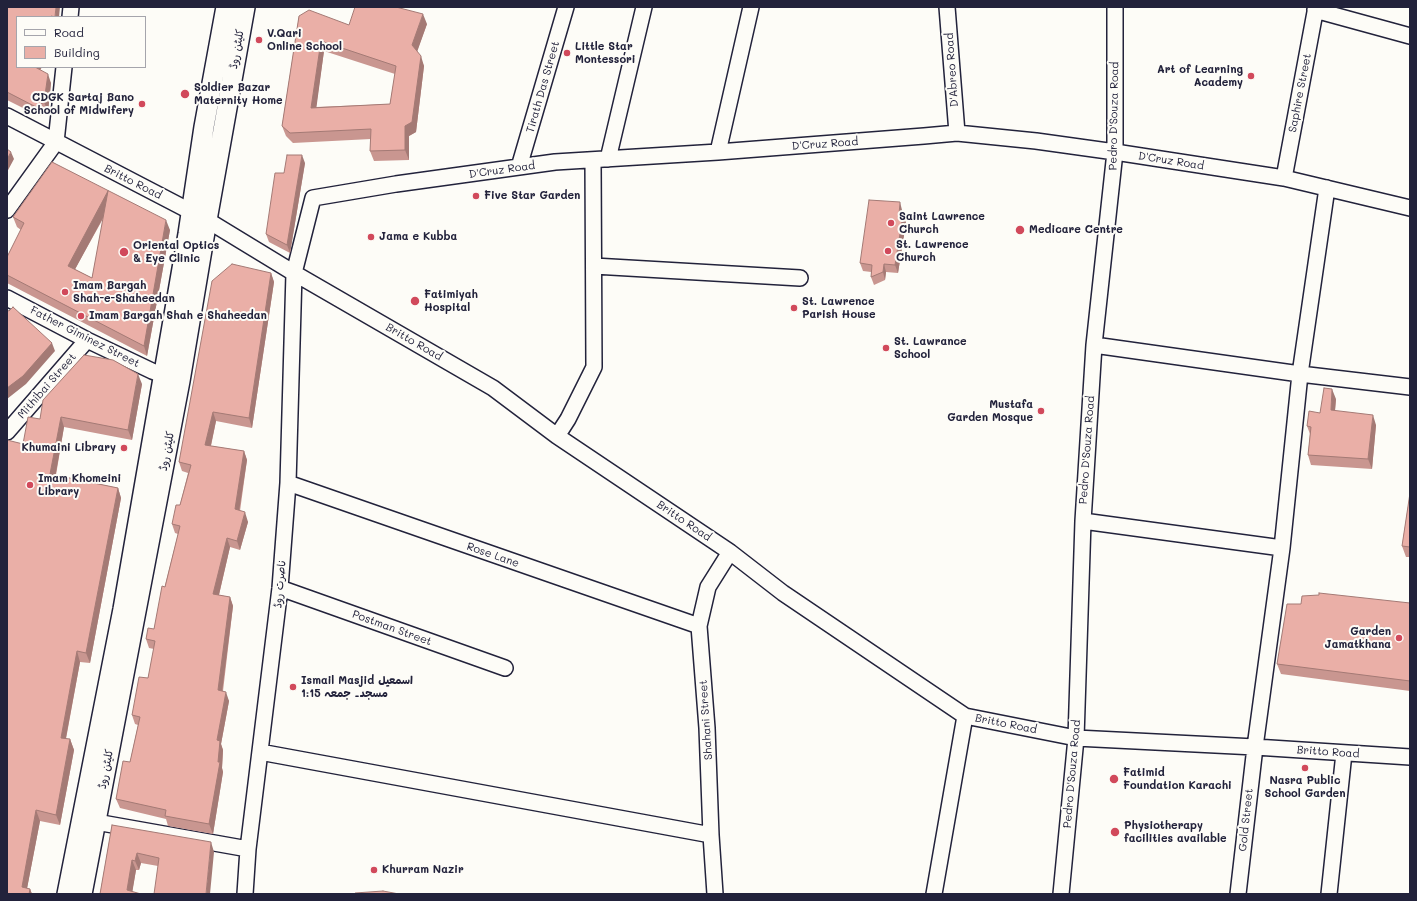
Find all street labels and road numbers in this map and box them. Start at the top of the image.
street label: کلیٹن روڈ [227,28,247,70]
street label: D'Abreo Road [943,32,961,108]
street label: Tirath Das Street [524,40,562,134]
street label: Saphire Street [1286,52,1314,134]
street label: Pedro D'Souza Road [1106,62,1122,170]
street label: D'Cruz Road [791,135,859,153]
street label: D'Cruz Road [1137,149,1205,173]
street label: D'Cruz Road [468,159,536,181]
street label: Britto Road [102,162,164,202]
street label: Father Giminez Street [28,304,142,370]
street label: Britto Road [383,321,445,363]
street label: Mithibai Street [15,351,79,421]
street label: Pedro D'Souza Road [1077,395,1097,505]
street label: کلیٹن روڈ [157,430,177,472]
street label: Britto Road [654,498,714,544]
street label: Rose Lane [465,540,521,570]
street label: ناصرت روڈ [271,559,289,609]
street label: Postman Street [350,607,434,649]
street label: Shahani Street [697,679,715,761]
street label: Britto Road [974,712,1038,736]
street label: Pedro D'Souza Road [1061,719,1083,829]
street label: Britto Road [1296,743,1360,761]
street label: کلیٹن روڈ [96,748,116,790]
street label: Gold Street [1236,788,1256,852]

